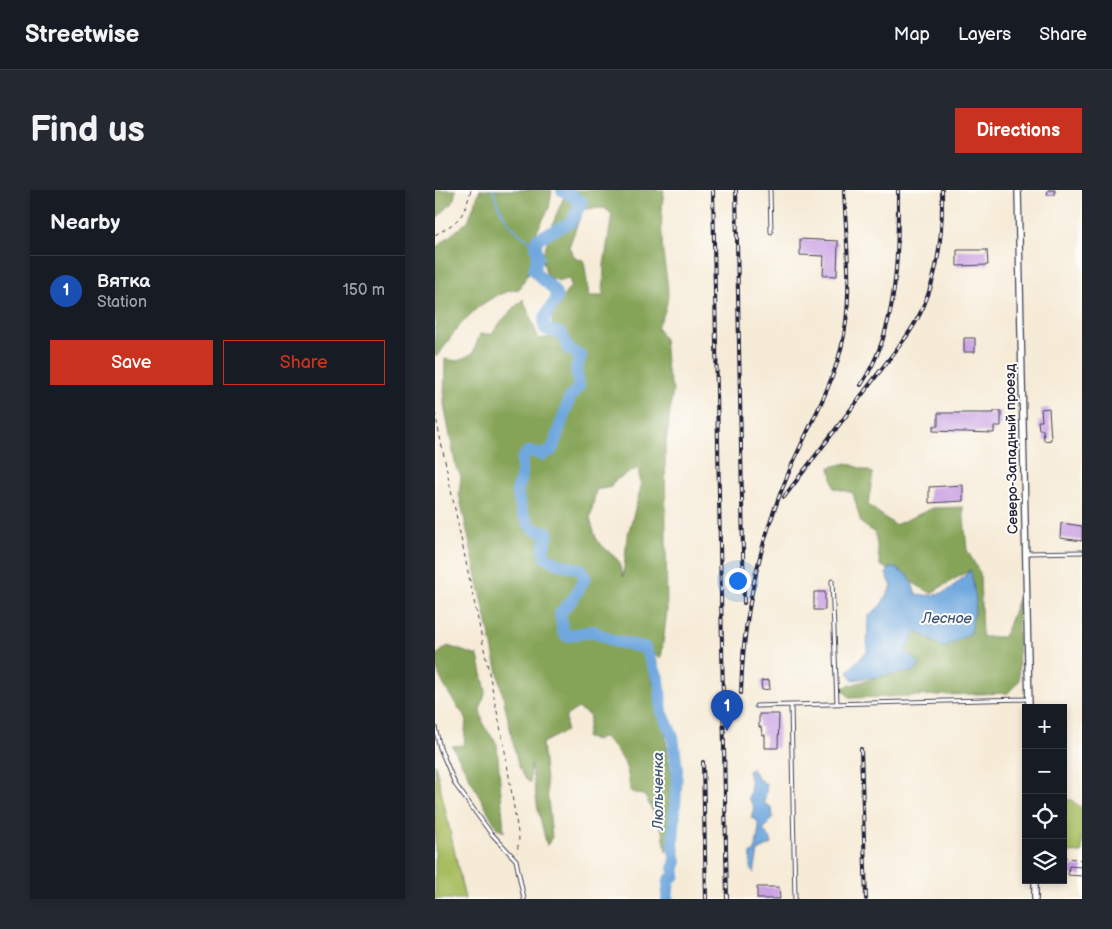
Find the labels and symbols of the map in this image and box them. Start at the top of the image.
street label: Северо-Западный проезд [1002,363,1021,534]
your location [725,568,751,594]
water label: Лесное [921,609,973,628]
pin: 1 [711,690,743,731]
water label: Люльченка [649,752,668,831]

